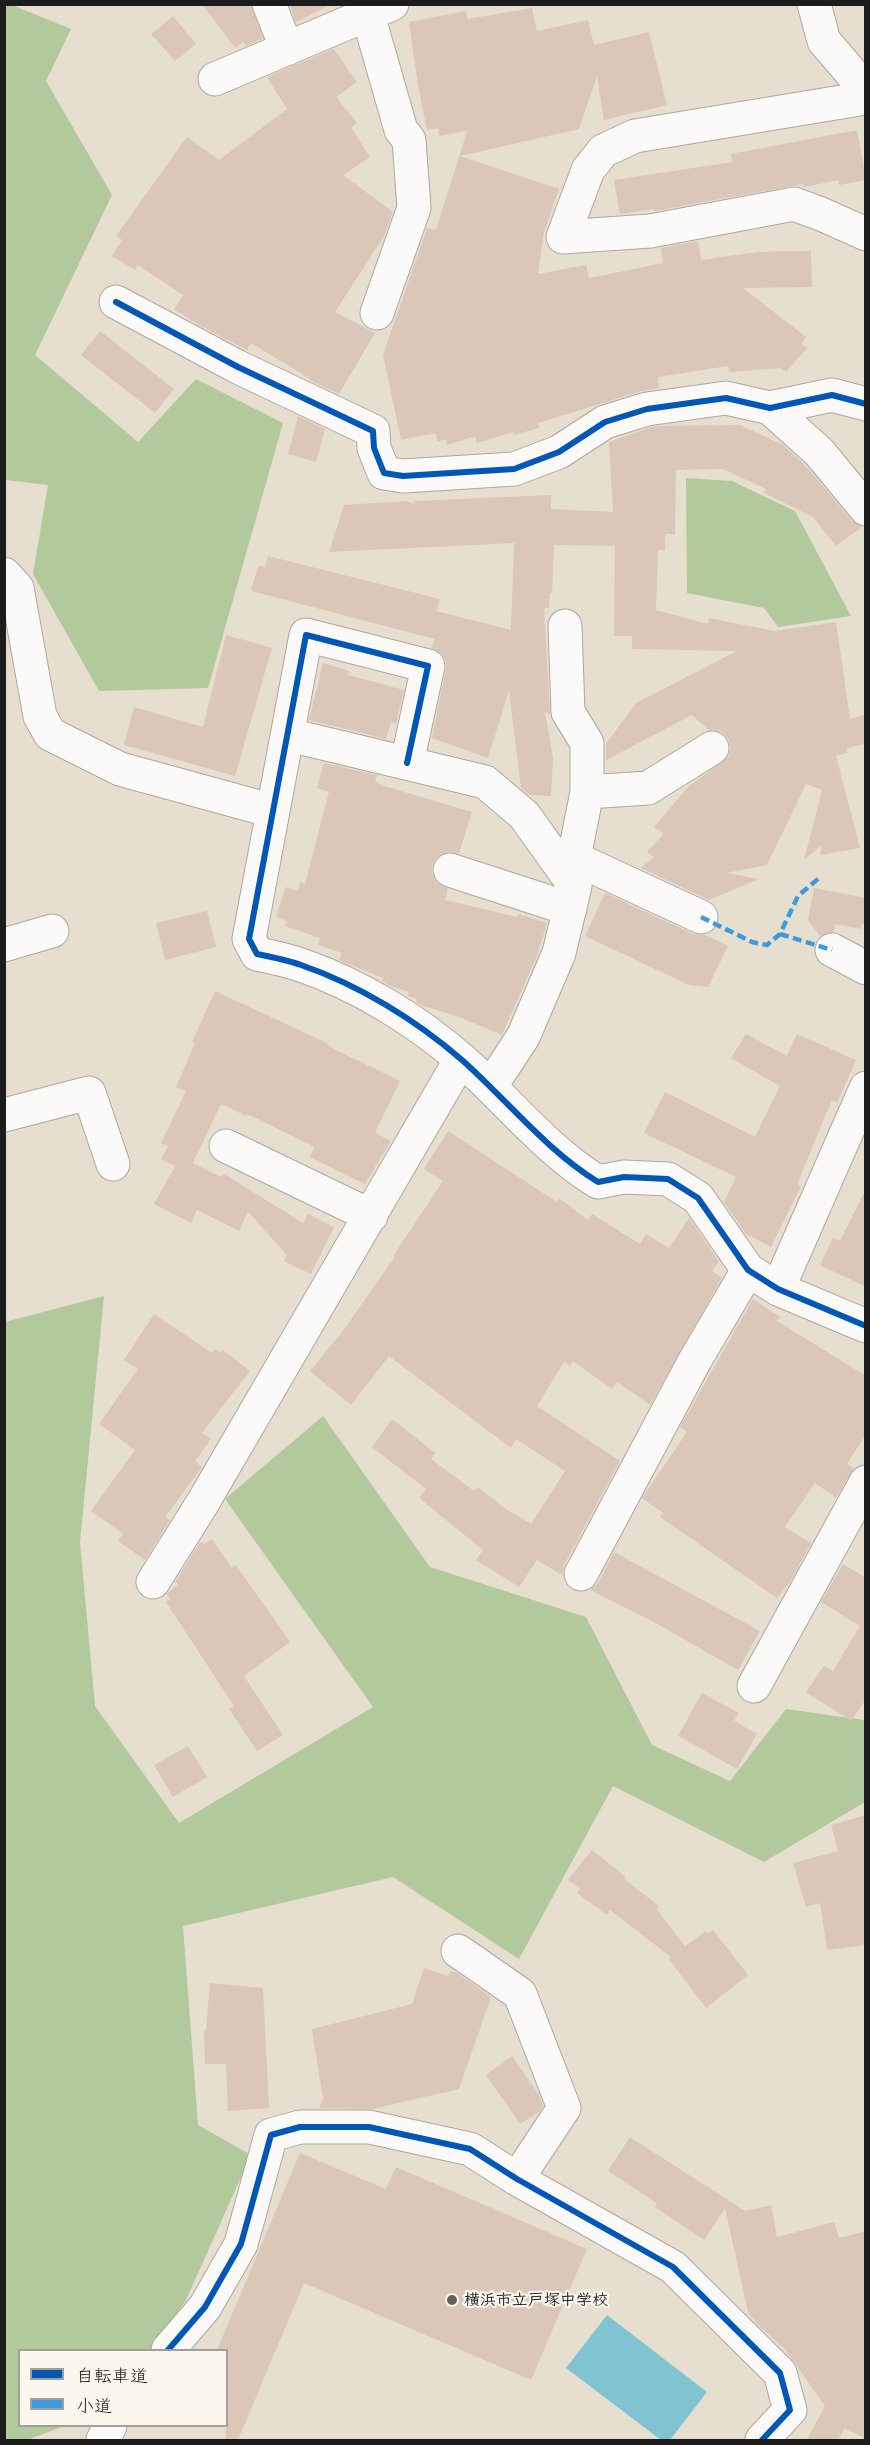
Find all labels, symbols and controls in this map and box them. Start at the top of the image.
place label: 横浜市立戸塚中学校 [464,2290,608,2310]
marker: 横浜市立戸塚中学校 [445,2293,459,2307]
legend [18,2349,228,2427]
text: 自転車道 [76,2363,148,2387]
text: 小道 [76,2393,112,2417]

